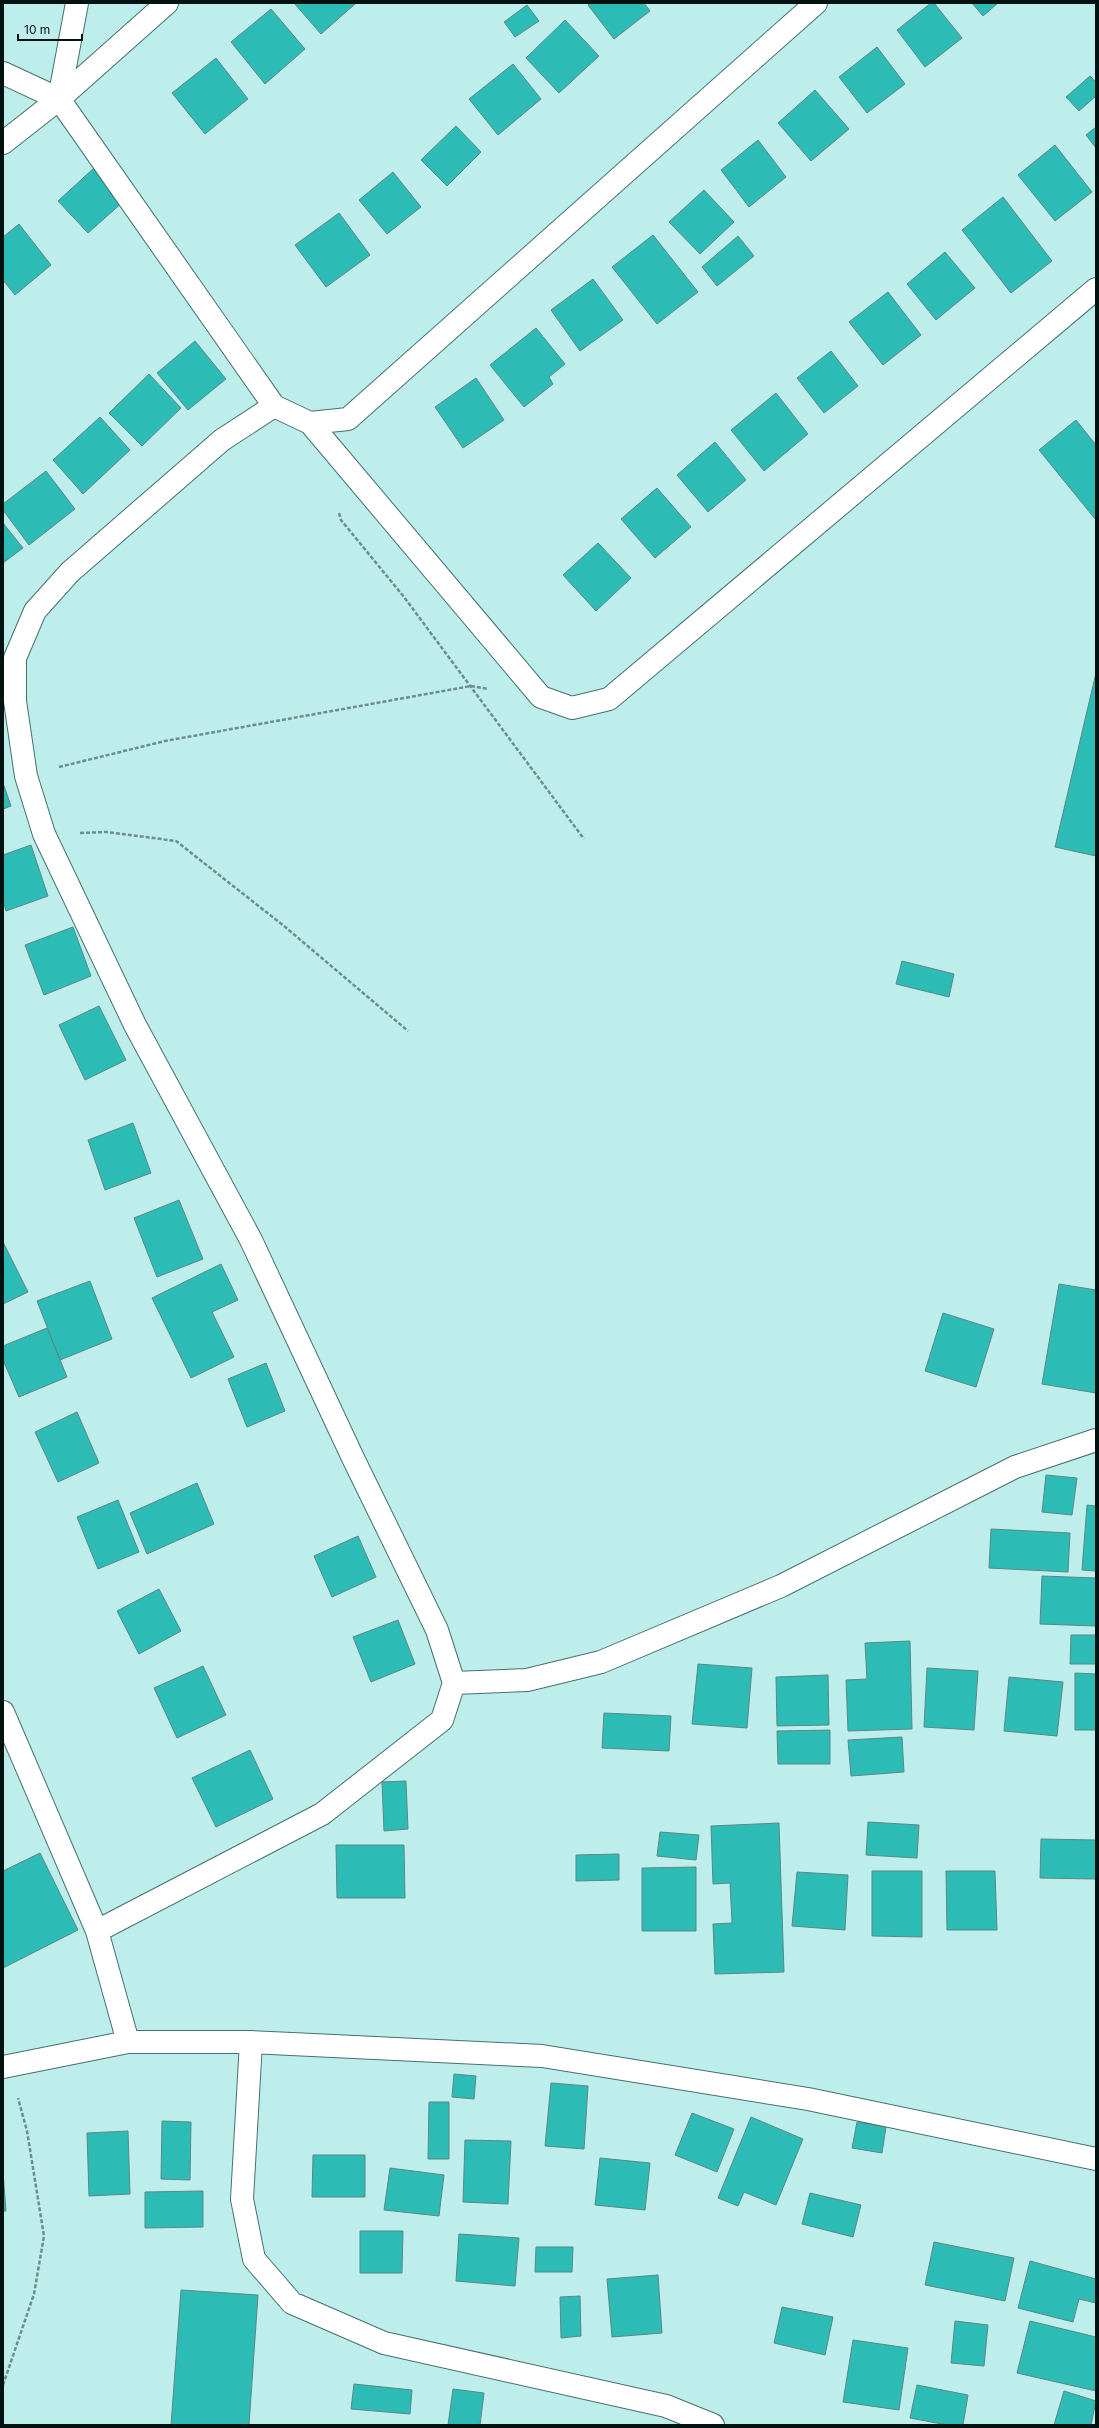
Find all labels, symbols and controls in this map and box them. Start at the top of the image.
scale bar [18,16,82,42]
text: 10 m [24,22,50,37]

